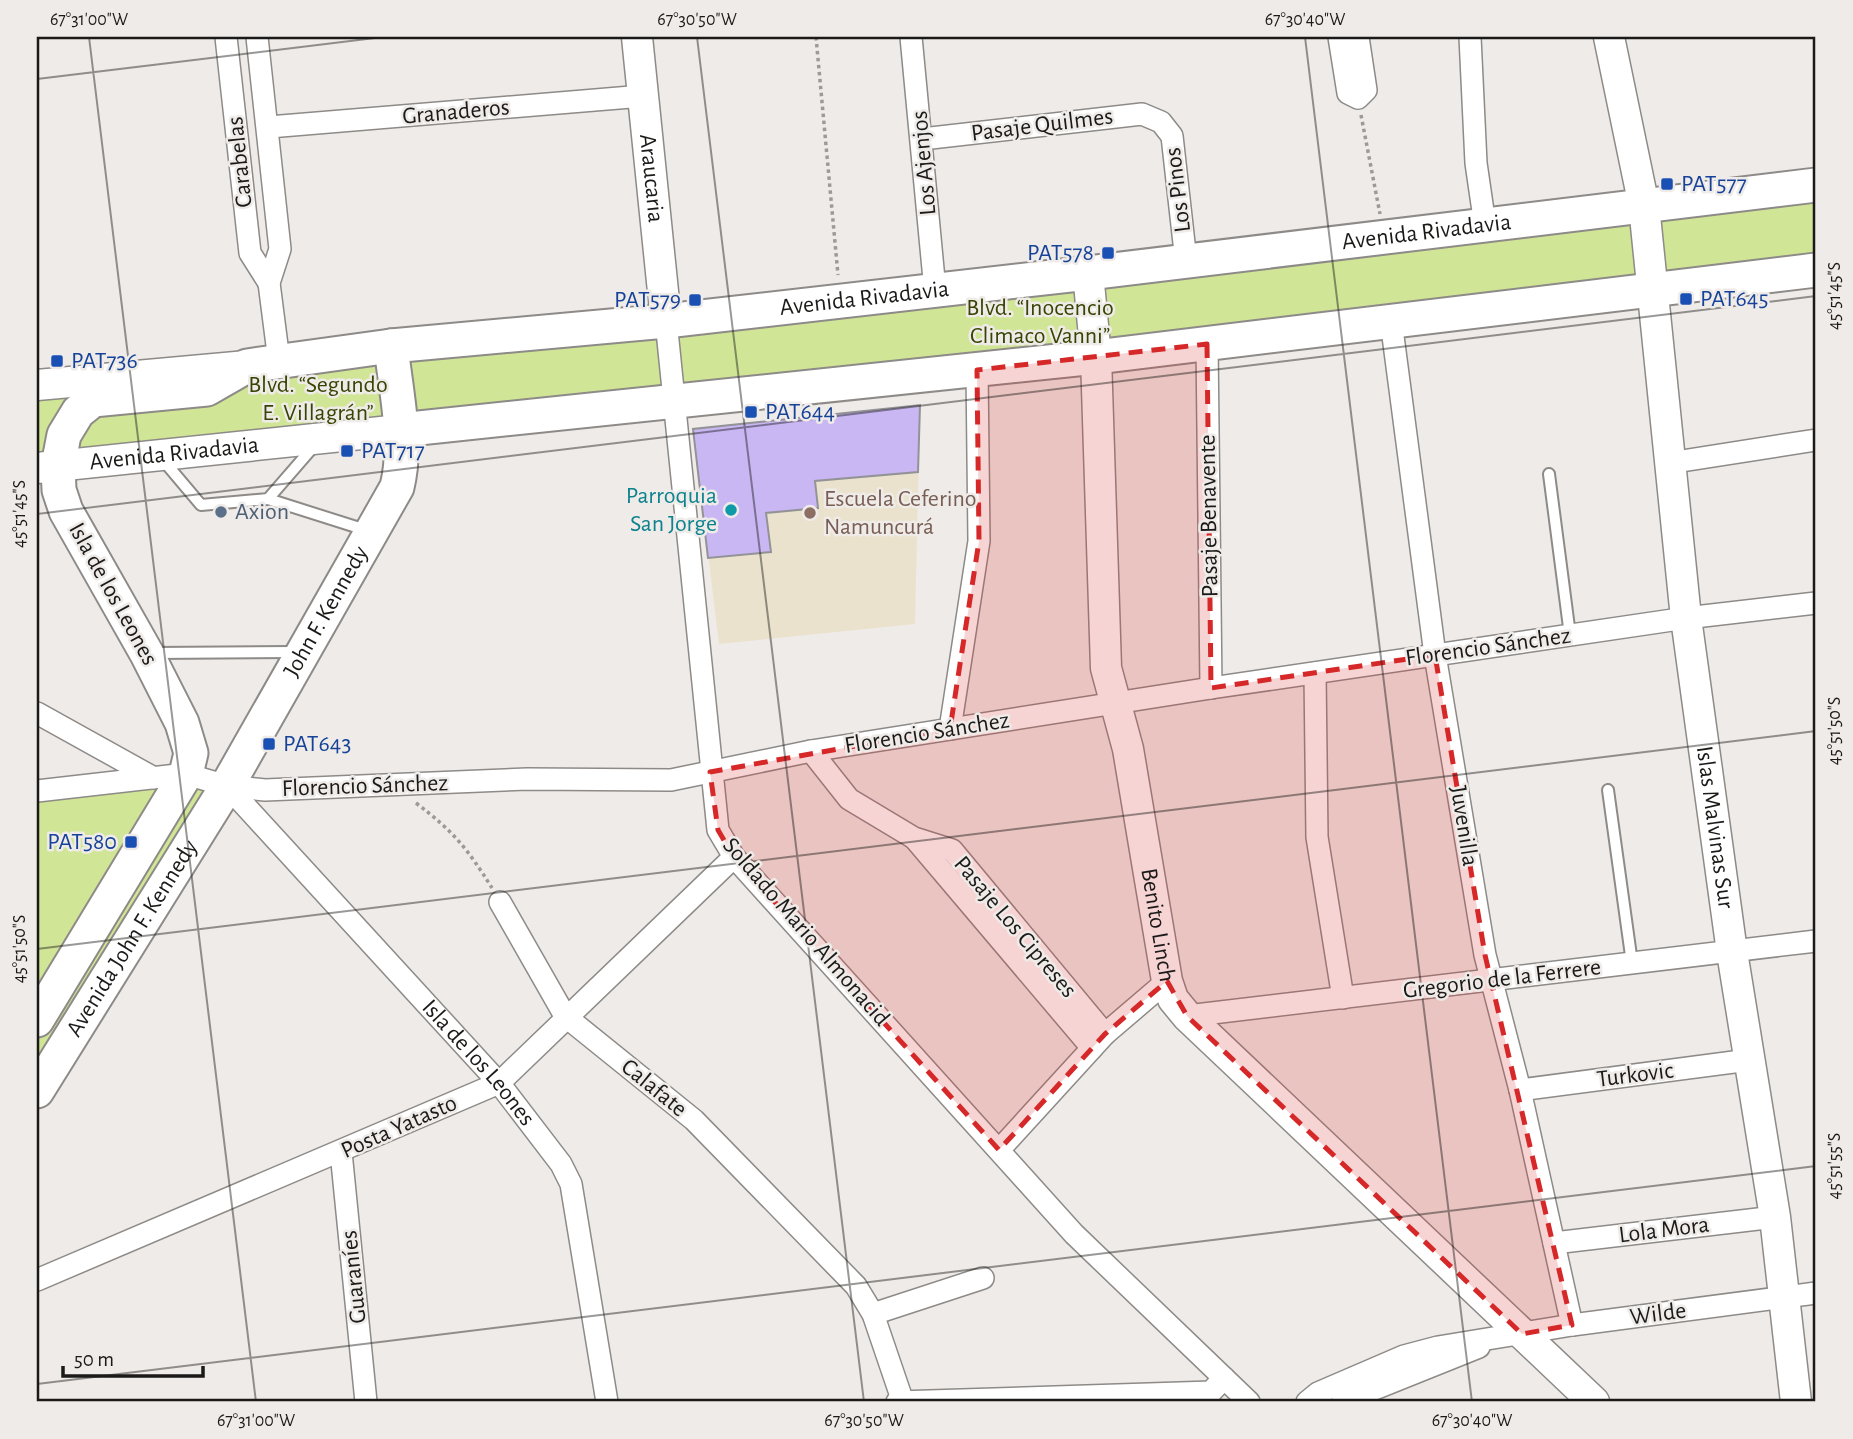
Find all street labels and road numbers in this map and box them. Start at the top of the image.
street label: Granaderos [401,95,511,129]
street label: Pasaje Quilmes [970,104,1114,146]
street label: Los Ajenjos [907,110,941,216]
street label: Carabelas [223,115,257,209]
street label: Araucaria [635,133,668,224]
street label: Los Pinos [1161,146,1195,234]
street label: Avenida Rivadavia [1341,210,1513,254]
street label: Avenida Rivadavia [778,277,950,320]
street label: Avenida Rivadavia [88,433,260,474]
street label: Pasaje Benavente [1196,434,1222,598]
street label: Isla de los Leones [64,519,162,669]
street label: John F. Kennedy [279,542,373,681]
street label: Florencio Sánchez [1404,624,1572,670]
street label: Florencio Sánchez [843,708,1011,758]
street label: Islas Malvinas Sur [1692,745,1738,910]
street label: Florencio Sánchez [281,771,449,801]
street label: Juvenilla [1446,784,1482,868]
street label: Soldado Mario Almonacid [718,833,894,1031]
street label: Avenida John F. Kennedy [62,836,202,1041]
street label: Pasaje Los Cipreses [949,852,1081,1002]
street label: Benito Linch [1136,866,1179,984]
street label: Gregorio de la Ferrere [1402,955,1602,1003]
street label: Isla de los Leones [417,995,539,1130]
street label: Calafate [617,1054,691,1122]
street label: Turkovic [1595,1058,1675,1092]
street label: Posta Yatasto [338,1091,460,1163]
street label: Lola Mora [1617,1213,1711,1247]
street label: Guaraníes [337,1229,371,1325]
street label: Wilde [1628,1299,1688,1329]

